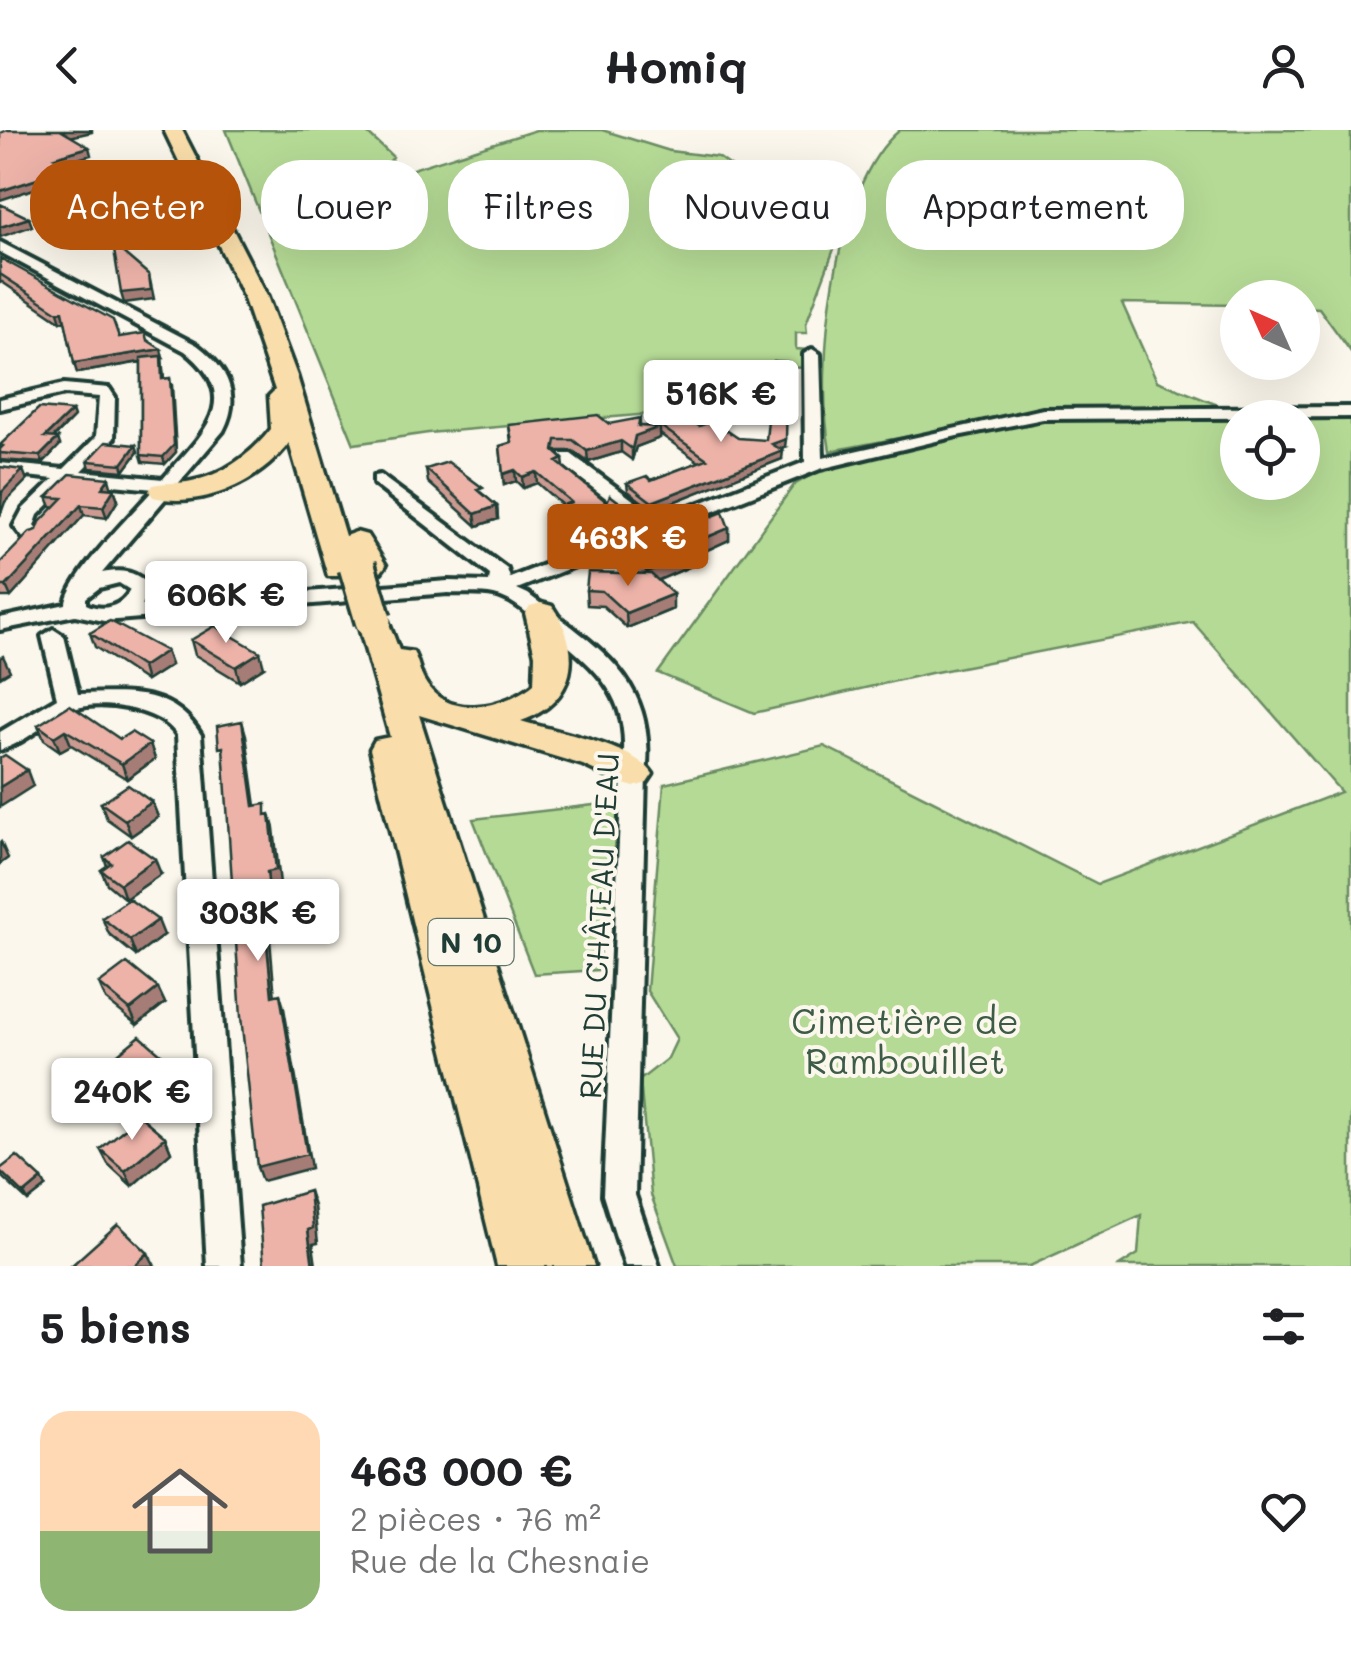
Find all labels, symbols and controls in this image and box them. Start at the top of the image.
text: Homiq [604,36,747,94]
icon: back [40,38,95,93]
icon: person [1256,38,1311,93]
chip: Acheter [30,160,241,250]
chip: Louer [261,160,428,250]
chip: Filtres [448,160,629,250]
chip: Nouveau [649,160,866,250]
chip: Appartement [886,160,1184,250]
north arrow [1220,280,1320,380]
map controls [1220,280,1320,500]
pin: 516K € [640,360,802,445]
text: 516K € [666,371,776,413]
button: locate [1220,400,1320,500]
pin: 463K € [547,504,709,589]
text: 463K € [569,515,687,557]
pin: 606K € [145,561,307,646]
text: 606K € [167,572,285,614]
street label: RUE DU CHÂTEAU D'EAU [569,752,627,1100]
pin: 303K € [177,879,339,964]
text: 303K € [199,890,317,932]
road number: N 10 [428,919,514,965]
park label: Cimetière de Rambouillet [791,997,1019,1083]
pin: 240K € [51,1058,213,1143]
text: 240K € [73,1069,191,1111]
text: 5 biens [40,1299,191,1354]
icon: filters [1256,1299,1311,1354]
text: 463 000 € [350,1442,573,1497]
icon: home [120,1451,240,1571]
icon: heart [1256,1484,1311,1539]
text: 2 pièces · 76 m² [350,1497,601,1539]
text: Rue de la Chesnaie [350,1539,650,1581]

